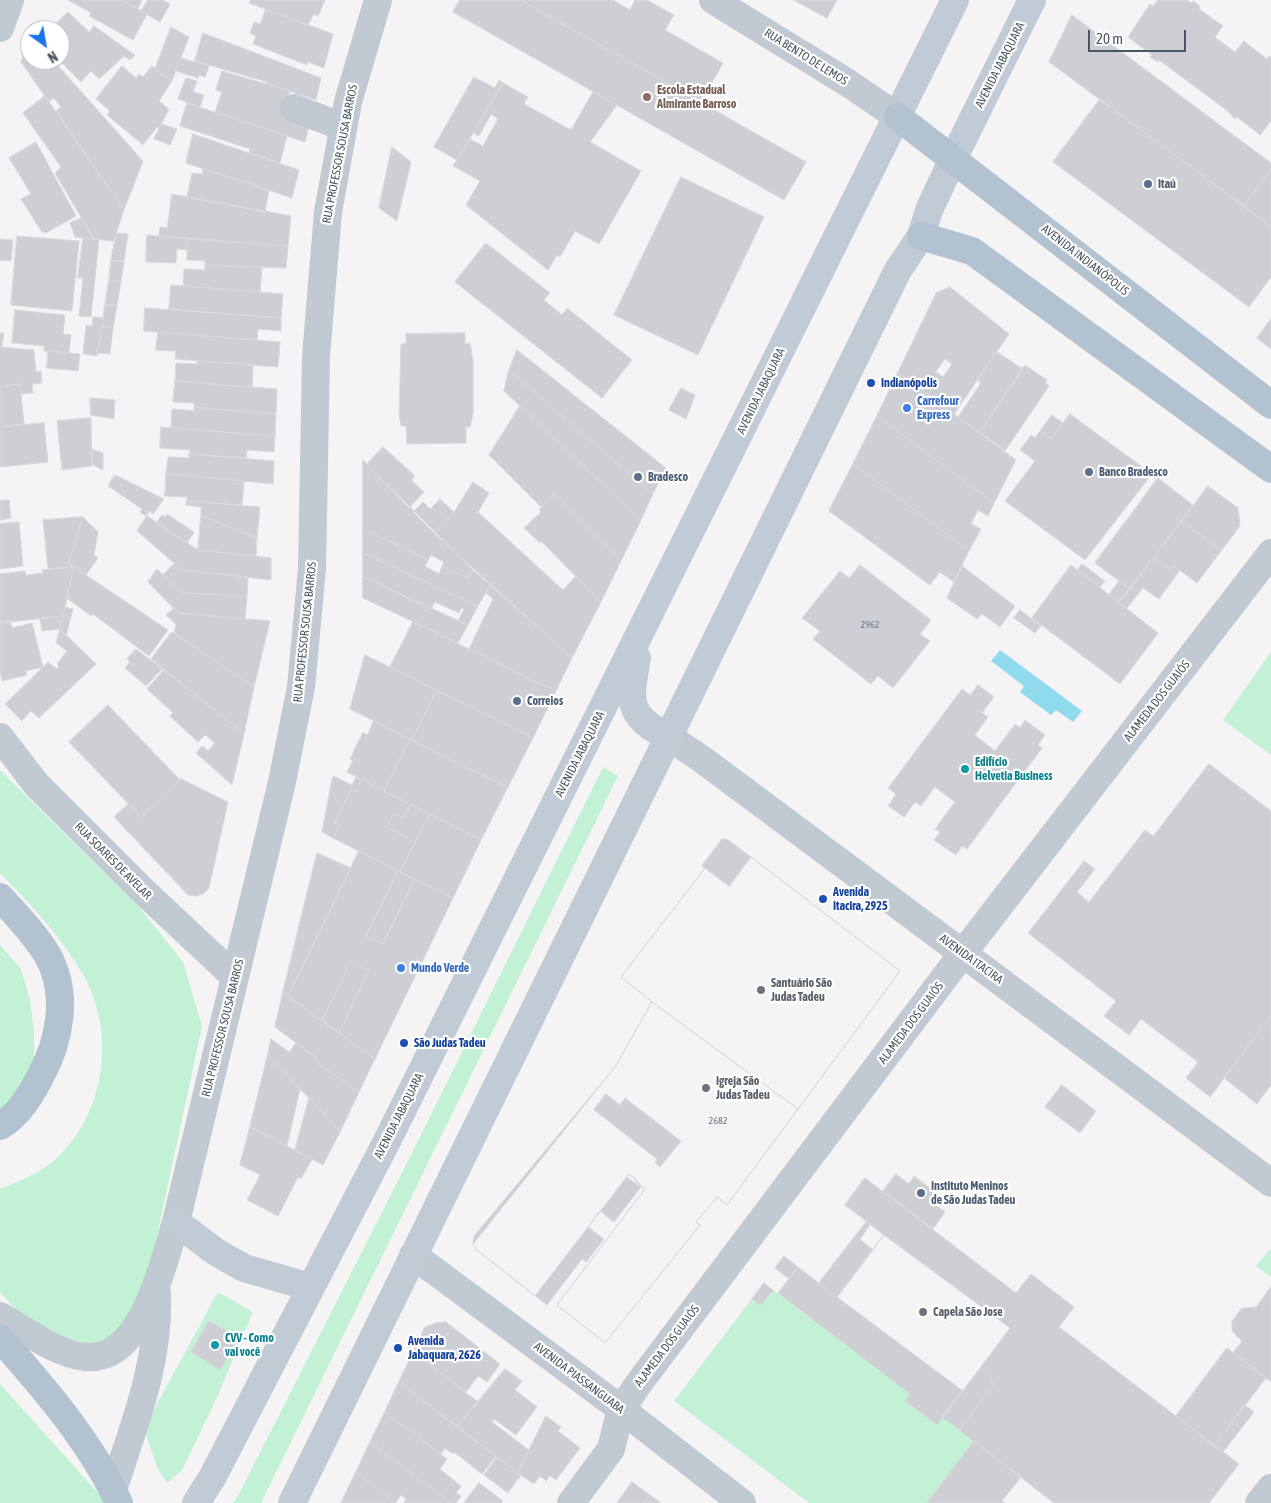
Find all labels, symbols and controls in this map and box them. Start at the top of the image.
north arrow [20,20,70,70]
street label: AVENIDA JABAQUARA [972,20,1028,110]
scale bar [1091,20,1188,52]
street label: RUA BENTO DE LEMOS [762,26,850,88]
text: 20 m [1096,30,1123,47]
text: N [45,48,60,66]
street label: RUA PROFESSOR SOUSA BARROS [319,83,361,225]
place label: Escola Estadual Almirante Barroso [657,83,736,111]
marker: Escola Estadual Almirante Barroso [641,91,653,103]
place label: Itaú [1158,177,1176,191]
marker: Itaú [1142,178,1154,190]
street label: AVENIDA INDIANÓPOLIS [1039,222,1131,298]
street label: AVENIDA JABAQUARA [734,346,788,436]
place label: Indianópolis [881,376,937,390]
marker: Indianópolis [865,377,877,389]
place label: Carrefour Express [917,394,959,422]
marker: Carrefour Express [901,402,913,414]
place label: Banco Bradesco [1099,465,1168,479]
marker: Banco Bradesco [1083,466,1095,478]
place label: Bradesco [648,470,688,484]
marker: Bradesco [632,471,644,483]
street label: RUA PROFESSOR SOUSA BARROS [290,561,320,703]
house number: 2962 [861,619,879,631]
street label: ALAMEDA DOS GUAIÓS [1121,658,1193,744]
place label: Correios [527,694,563,708]
marker: Correios [511,695,523,707]
street label: AVENIDA JABAQUARA [552,709,608,799]
place label: Edifício Helvetia Business [975,755,1052,783]
marker: Edifício Helvetia Business [959,763,971,775]
street label: RUA SOARES DE AVELAR [72,820,154,902]
place label: Avenida Itacira, 2925 [833,885,888,913]
marker: Avenida Itacira, 2925 [817,893,829,905]
street label: AVENIDA ITACIRA [936,931,1006,987]
street label: RUA PROFESSOR SOUSA BARROS [199,958,247,1098]
place label: Mundo Verde [411,961,469,975]
marker: Mundo Verde [395,962,407,974]
place label: Santuário São Judas Tadeu [771,976,832,1004]
street label: ALAMEDA DOS GUAIÓS [876,979,946,1067]
marker: Santuário São Judas Tadeu [755,984,767,996]
place label: São Judas Tadeu [414,1036,486,1050]
marker: São Judas Tadeu [398,1037,410,1049]
street label: AVENIDA JABAQUARA [371,1071,427,1161]
place label: Igreja São Judas Tadeu [716,1074,770,1102]
marker: Igreja São Judas Tadeu [700,1082,712,1094]
house number: 2682 [709,1115,727,1127]
place label: Instituto Meninos de São Judas Tadeu [931,1179,1015,1207]
marker: Instituto Meninos de São Judas Tadeu [915,1187,927,1199]
street label: ALAMEDA DOS GUAIÓS [632,1302,702,1390]
place label: Capela São Jose [933,1305,1003,1319]
marker: Capela São Jose [917,1306,929,1318]
place label: CVV - Como vai você [225,1331,274,1359]
place label: Avenida Jabaquara, 2626 [408,1334,481,1362]
marker: CVV - Como vai você [209,1339,221,1351]
street label: AVENIDA PIASSANGUABA [531,1339,627,1417]
marker: Avenida Jabaquara, 2626 [392,1342,404,1354]

